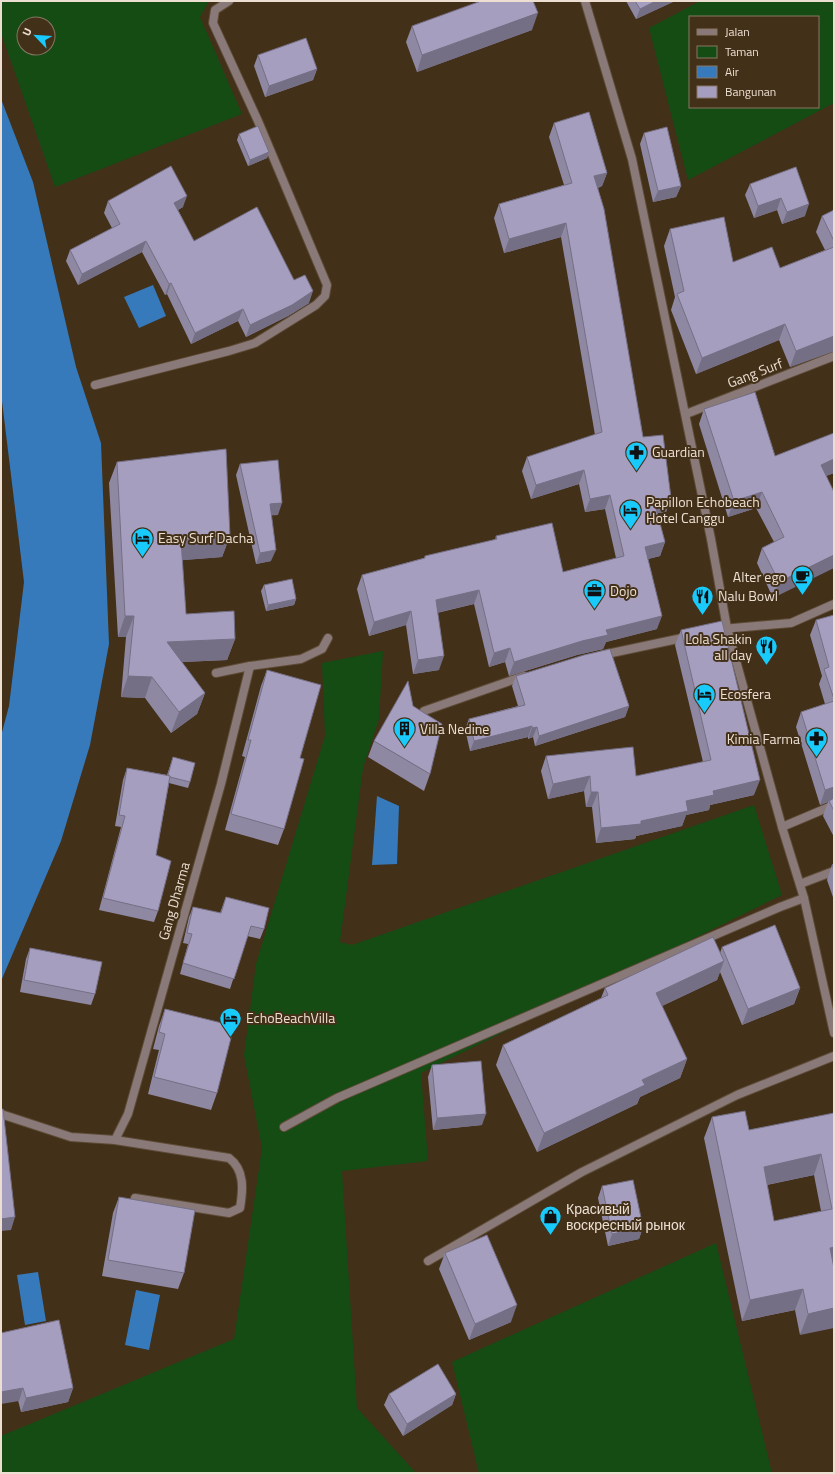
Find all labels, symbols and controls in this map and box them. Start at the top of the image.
north arrow [16,16,56,56]
legend [689,16,819,108]
text: Jalan [725,22,750,41]
text: U [18,25,36,38]
text: Taman [725,42,759,61]
text: Air [725,62,739,81]
text: Bangunan [725,82,776,101]
street label: Gang Surf [724,352,786,393]
pharmacy icon: Guardian [623,439,649,472]
place label: Guardian [652,441,705,462]
place label: Papillon Echobeach Hotel Canggu [646,491,760,528]
hotel icon: Papillon Echobeach Hotel Canggu [618,497,644,530]
hotel icon: Easy Surf Dacha [130,525,156,558]
place label: Easy Surf Dacha [158,527,253,548]
cafe icon: Alter ego [789,564,815,597]
place label: Alter ego [733,566,786,587]
office icon: Dojo [581,578,607,611]
place label: Dojo [610,580,637,601]
restaurant icon: Nalu Bowl [689,583,715,616]
place label: Nalu Bowl [718,585,778,606]
place label: Lola Shakin all day [685,628,752,665]
restaurant icon: Lola Shakin all day [754,634,780,667]
hotel icon: Ecosfera [692,681,718,714]
place label: Ecosfera [720,683,771,704]
building icon: Villa Nedine [391,716,417,749]
place label: Villa Nedine [420,718,489,739]
pharmacy icon: Kimia Farma [803,726,829,759]
place label: Kimia Farma [727,728,800,749]
street label: Gang Dharma [152,859,195,942]
hotel icon: EchoBeachVilla [217,1005,243,1038]
place label: EchoBeachVilla [246,1007,335,1028]
place label: Красивый воскресный рынок [566,1198,686,1235]
shop icon: Красивый воскресный рынок [538,1204,564,1237]

